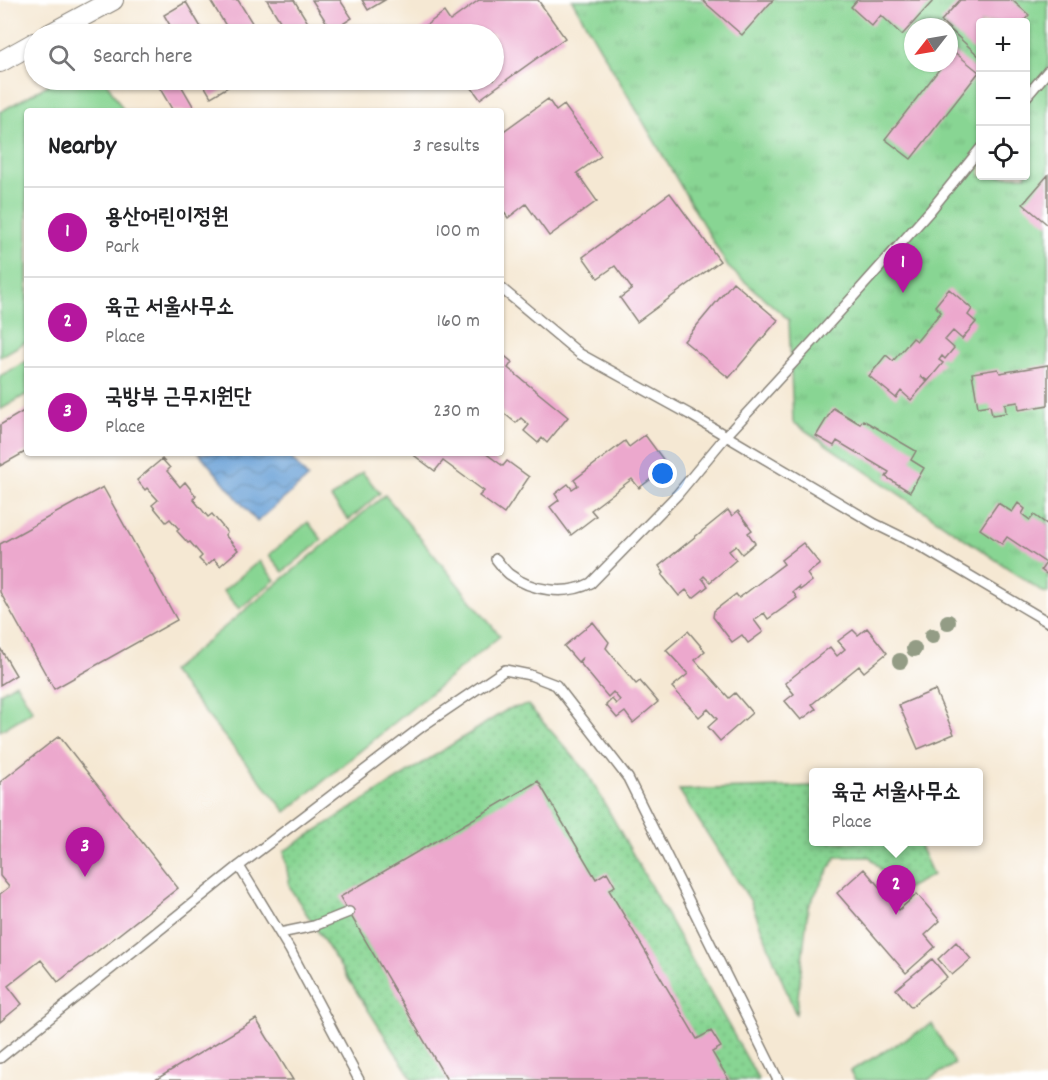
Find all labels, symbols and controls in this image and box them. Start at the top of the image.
north arrow [904,18,958,72]
map controls [976,18,1030,180]
button: + [976,18,1030,72]
search box [24,24,504,90]
icon: search [45,41,78,74]
text: Search here [93,42,192,73]
button: − [976,72,1030,126]
button: locate [976,126,1030,180]
text: Nearby [48,129,116,166]
text: 3 results [413,133,480,161]
text: 용산어린이정원 [105,203,229,234]
text: 1 [65,218,70,246]
text: 100 m [436,218,480,246]
text: Park [105,234,139,262]
pin: 1 [884,244,922,293]
text: 육군 서울사무소 [105,293,234,324]
text: 2 [63,308,72,336]
text: 160 m [437,308,480,336]
text: Place [105,324,145,352]
text: 국방부 근무지원단 [105,383,252,414]
text: 3 [63,398,72,426]
text: 230 m [433,398,480,426]
text: Place [105,414,145,442]
your location [648,459,677,488]
popup [809,768,983,846]
text: 육군 서울사무소 [832,778,960,809]
text: Place [832,809,872,837]
pin: 3 [66,828,104,877]
pin: 2 [876,866,916,915]

